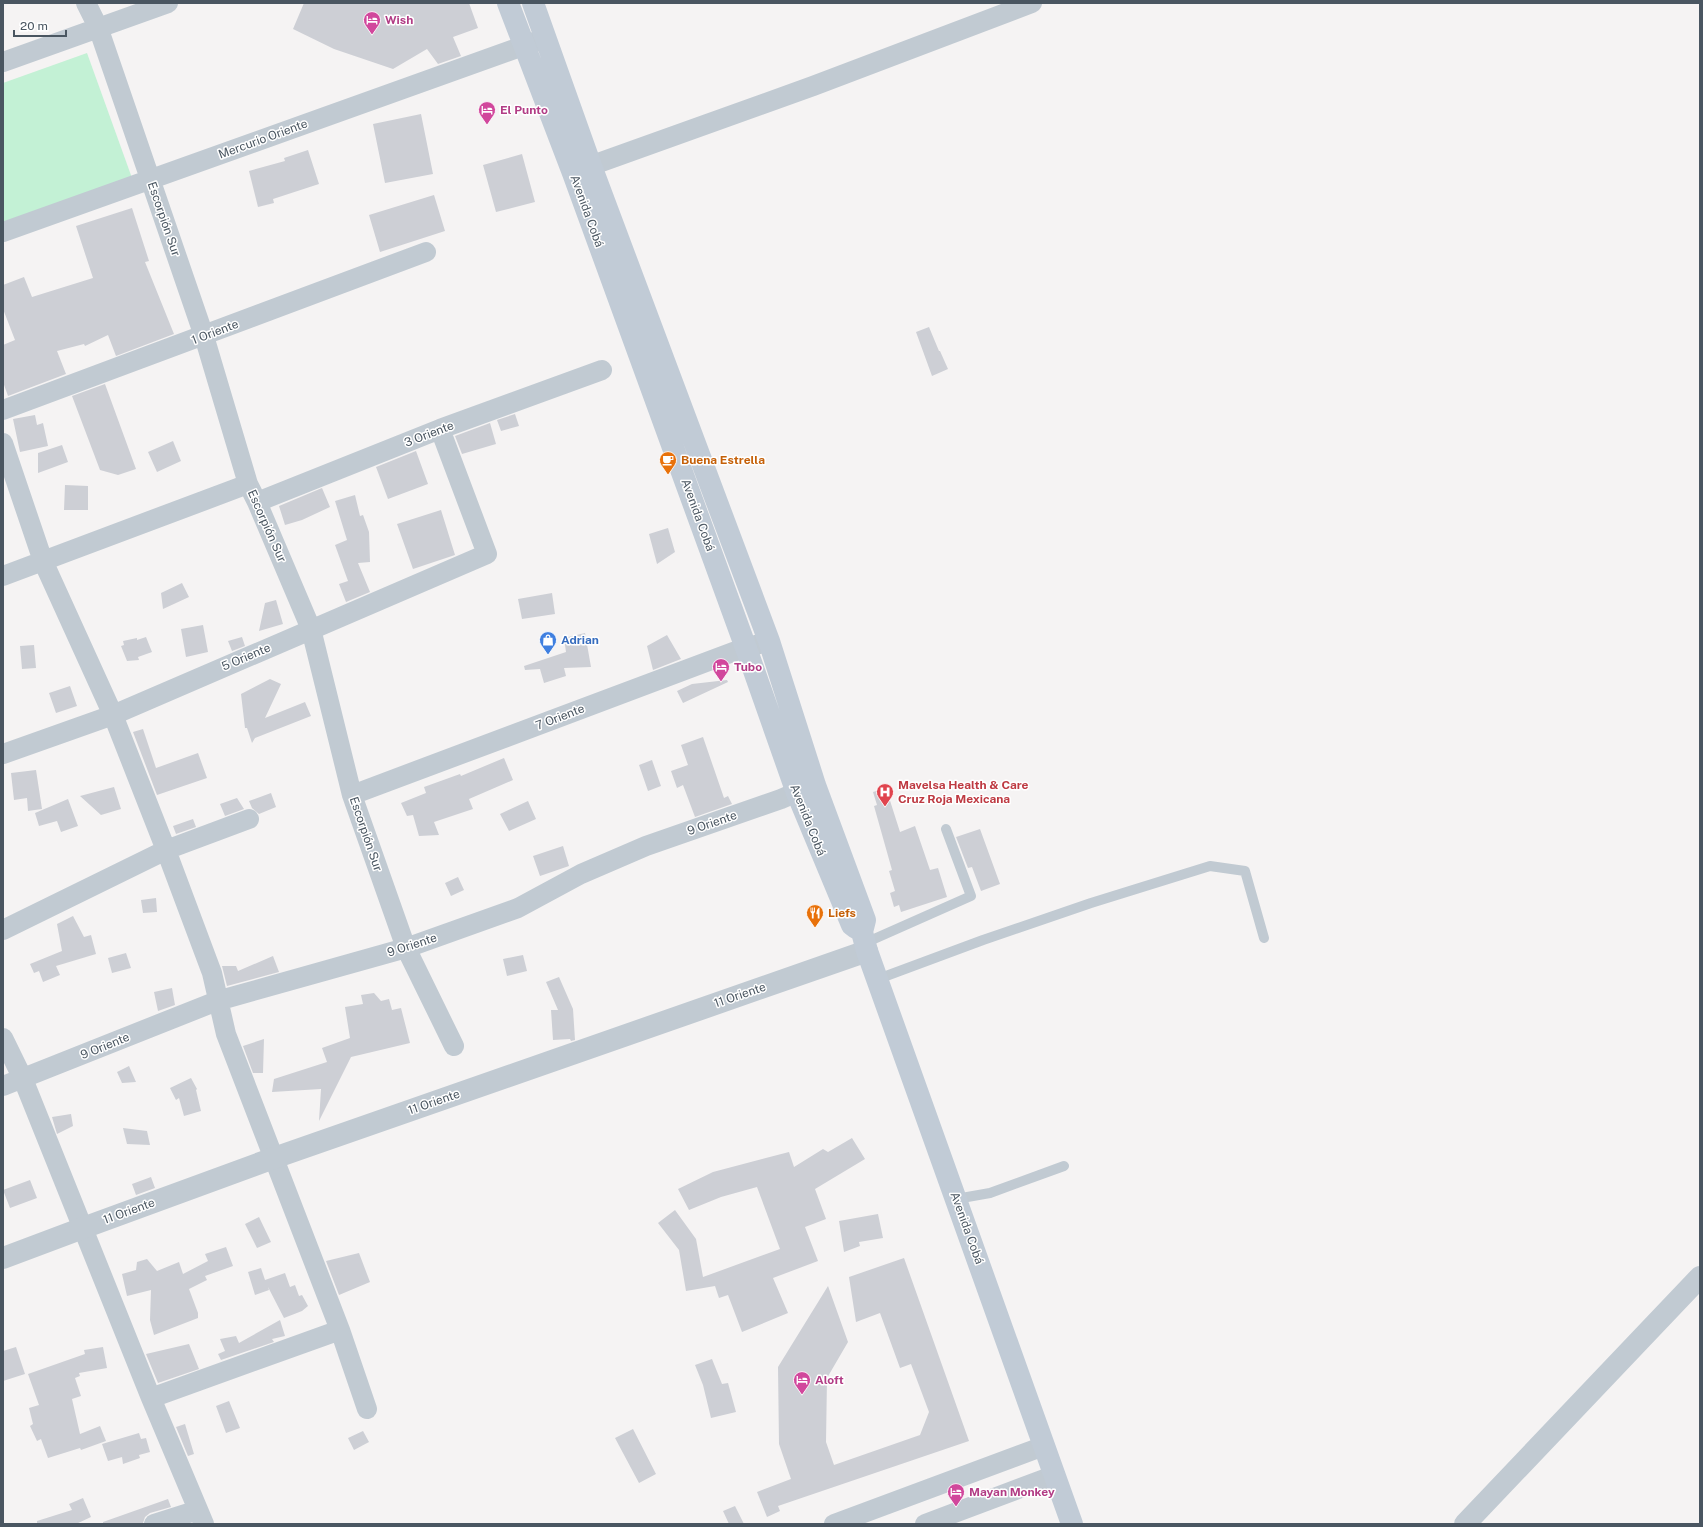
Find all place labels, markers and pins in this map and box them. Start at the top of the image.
hotel icon: Wish [362,10,382,35]
place label: Wish [385,13,413,27]
hotel icon: El Punto [477,100,497,125]
place label: El Punto [500,103,548,117]
cafe icon: Buena Estrella [658,450,678,475]
place label: Buena Estrella [681,453,765,467]
shop icon: Adrian [538,630,558,655]
place label: Adrian [561,633,599,647]
hotel icon: Tubo [711,657,731,682]
place label: Tubo [734,660,762,674]
place label: Mavelsa Health & Care Cruz Roja Mexicana [898,778,1029,806]
hospital icon: Mavelsa Health & Care Cruz Roja Mexicana [875,782,895,807]
restaurant icon: Liefs [805,903,825,928]
place label: Liefs [828,906,856,920]
hotel icon: Aloft [792,1370,812,1395]
place label: Aloft [815,1373,844,1387]
hotel icon: Mayan Monkey [946,1482,966,1507]
place label: Mayan Monkey [969,1485,1055,1499]

